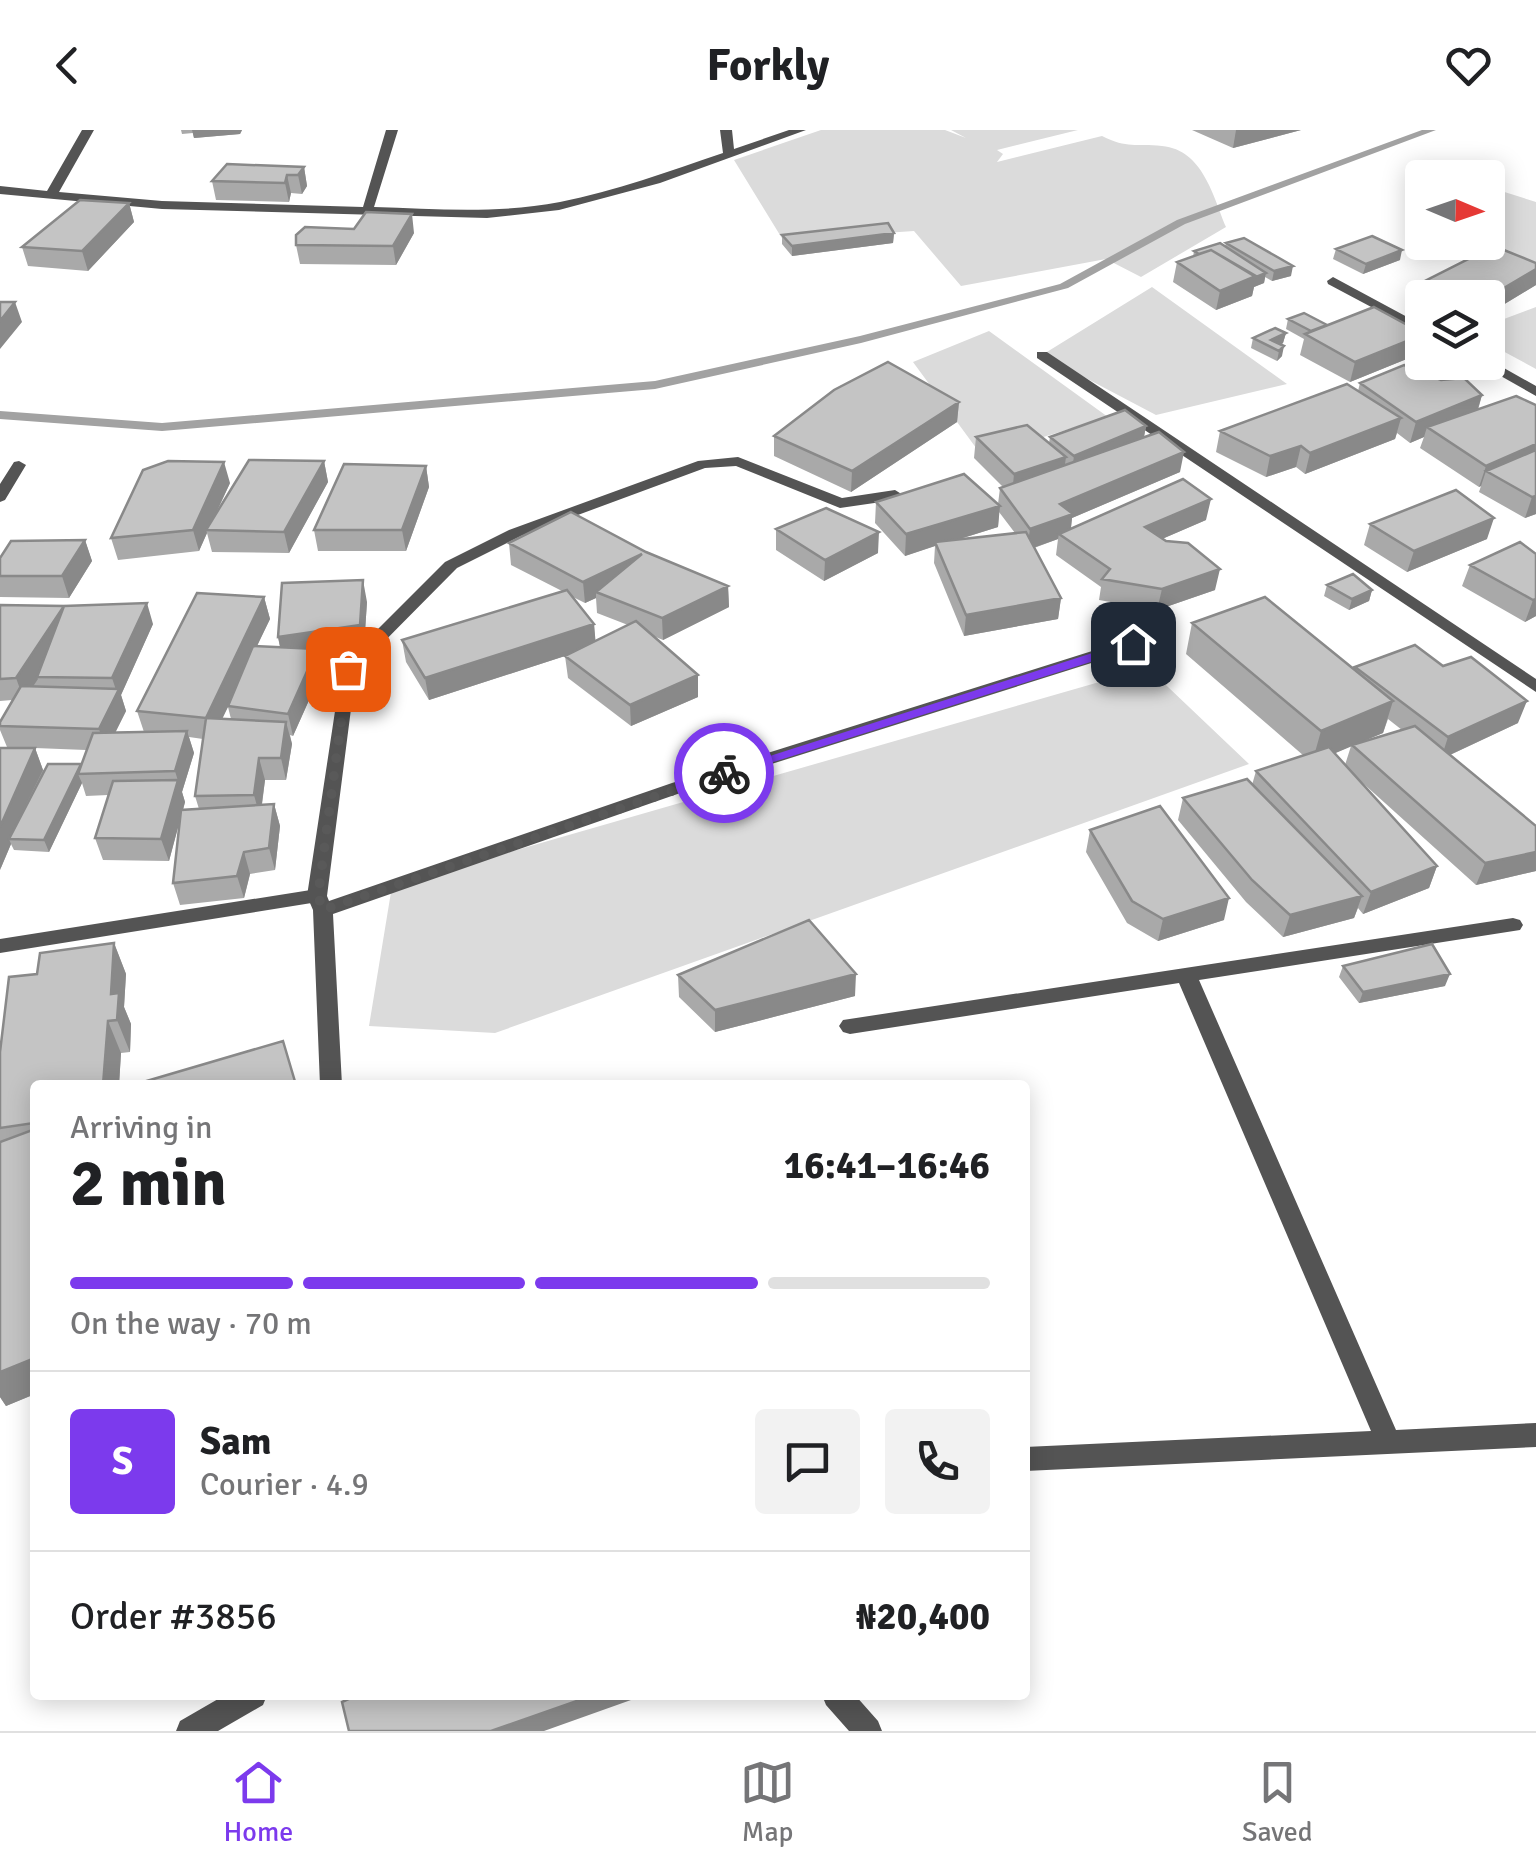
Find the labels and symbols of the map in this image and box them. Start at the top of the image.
north arrow [1405,160,1505,260]
pin [1091,602,1176,687]
pin [306,627,391,712]
courier [674,723,774,823]

